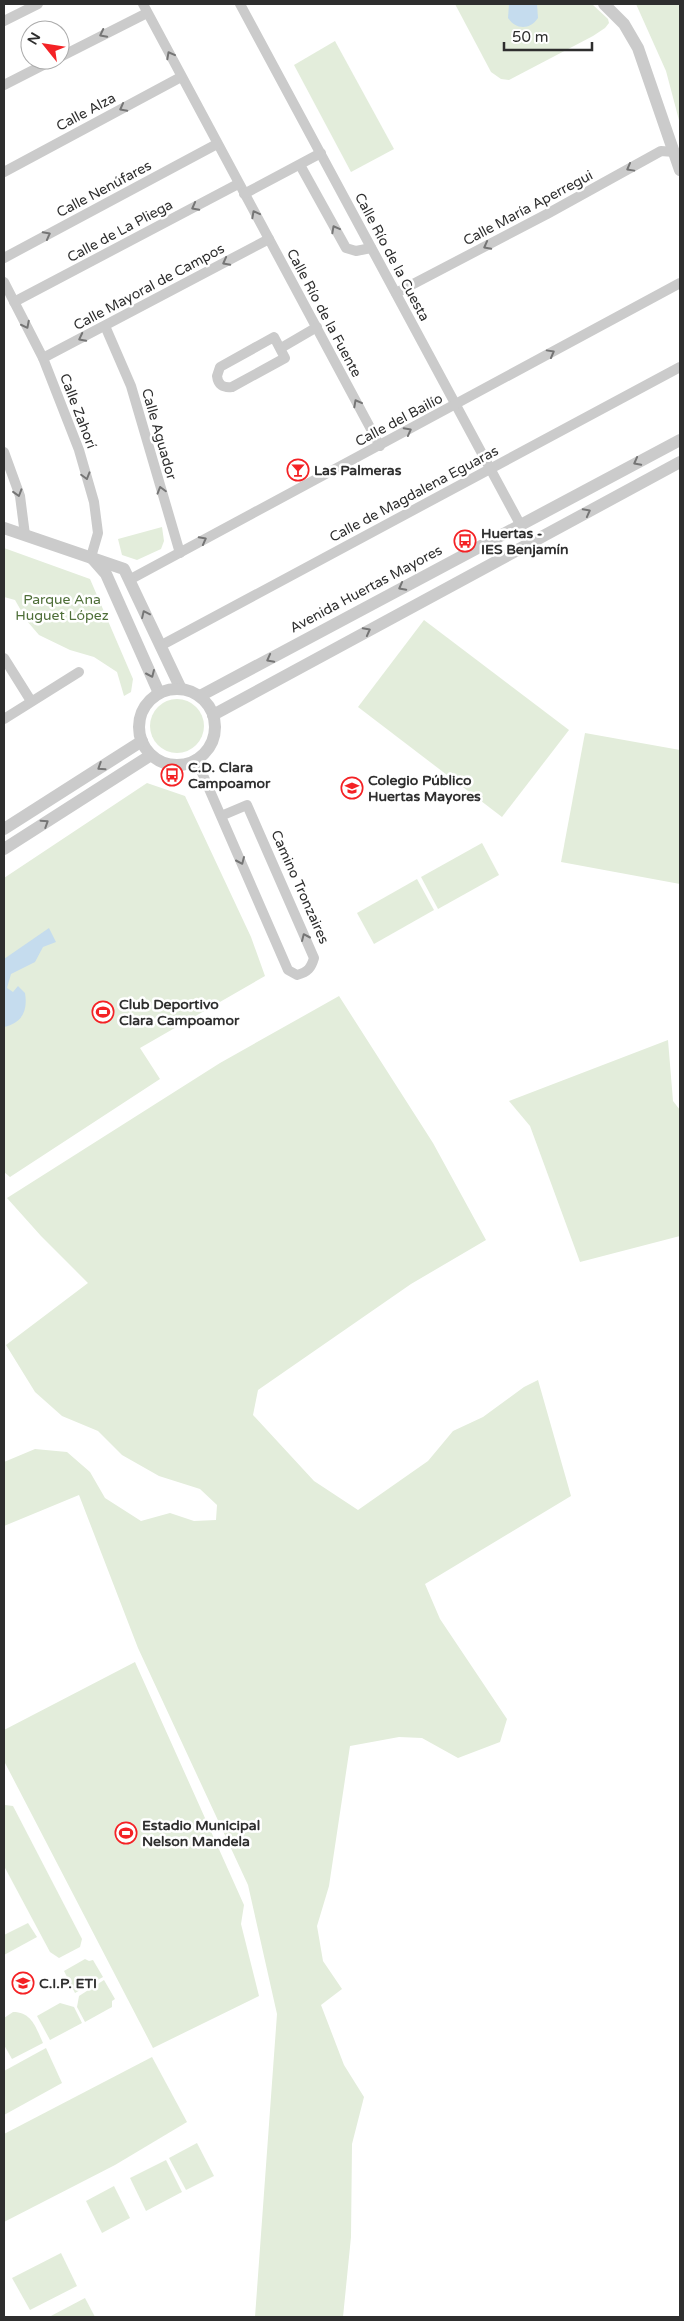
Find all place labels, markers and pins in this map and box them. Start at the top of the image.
bar icon: Las Palmeras [286,458,310,482]
place label: Las Palmeras [314,462,402,479]
place label: Huertas - IES Benjamín [481,525,569,558]
bus stop icon: Huertas - IES Benjamín [453,529,477,553]
place label: C.D. Clara Campoamor [188,759,271,792]
bus stop icon: C.D. Clara Campoamor [160,763,184,787]
place label: Colegio Público Huertas Mayores [368,772,481,805]
school or university icon: Colegio Público Huertas Mayores [340,776,364,800]
place label: Club Deportivo Clara Campoamor [119,996,240,1029]
sports icon: Club Deportivo Clara Campoamor [91,1000,115,1024]
place label: Estadio Municipal Nelson Mandela [142,1817,260,1850]
sports icon: Estadio Municipal Nelson Mandela [114,1821,138,1845]
school or university icon: C.I.P. ETI [11,1971,35,1995]
place label: C.I.P. ETI [39,1975,97,1992]

